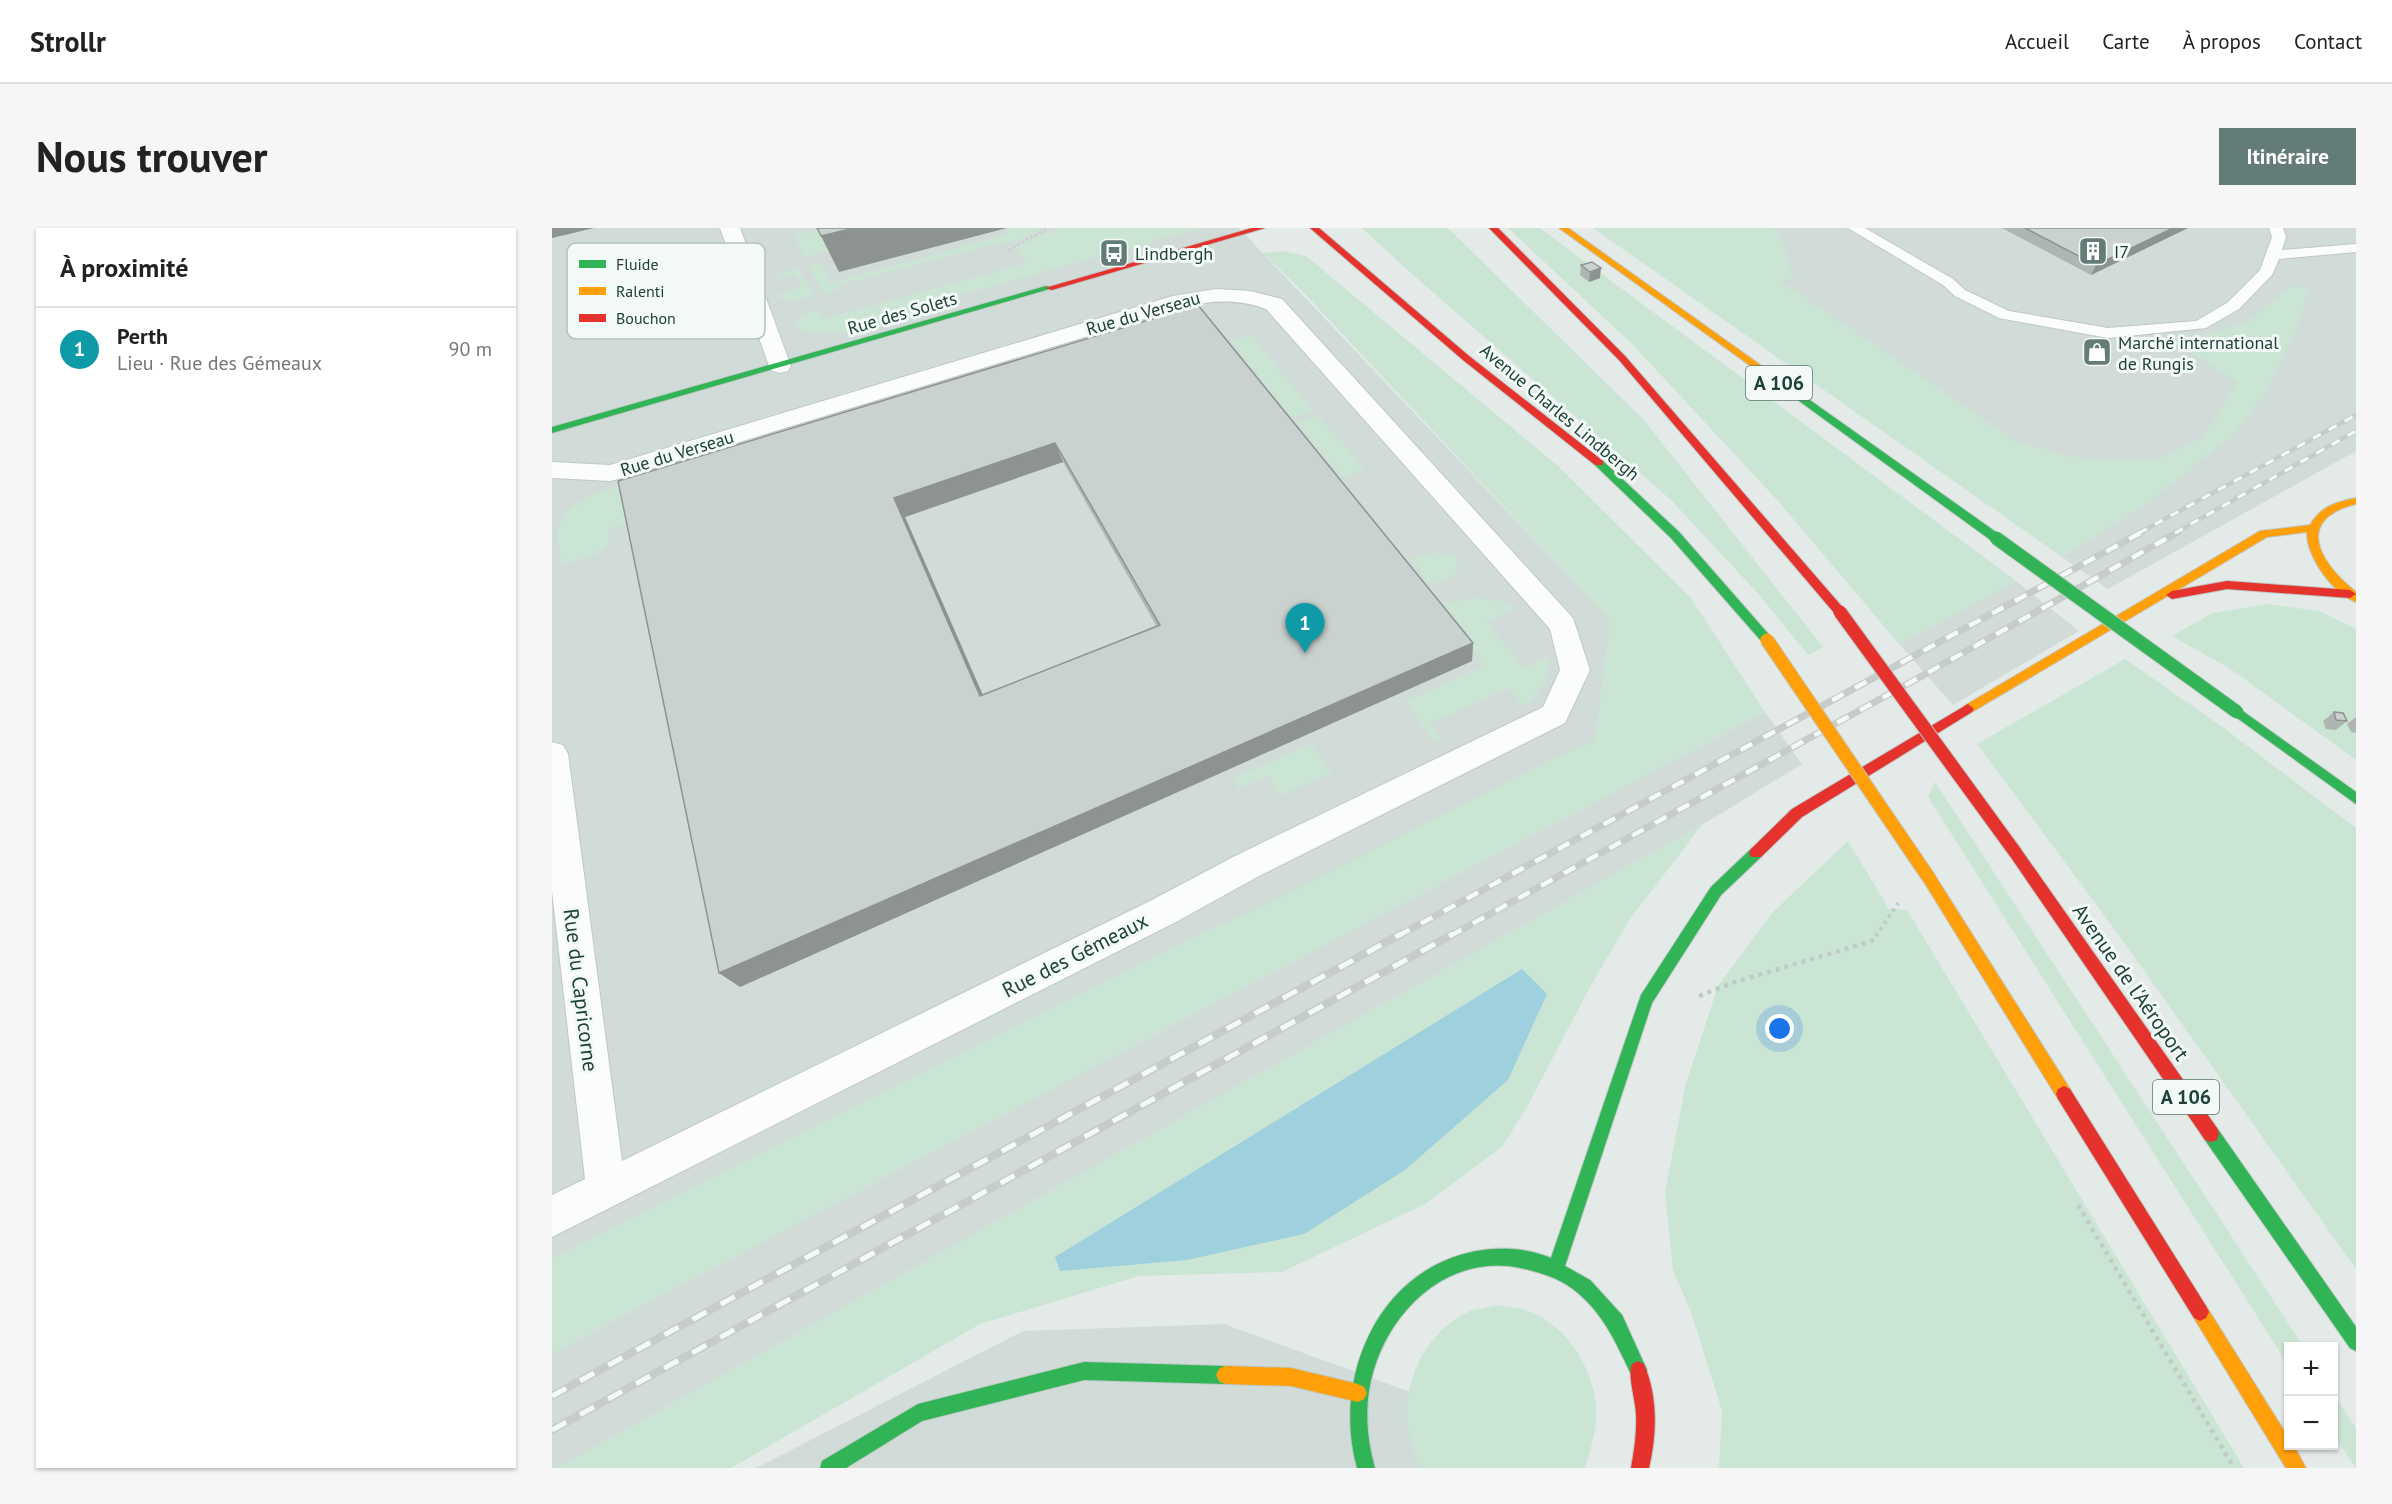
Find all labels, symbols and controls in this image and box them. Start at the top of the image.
text: Strollr [30,23,106,60]
text: Accueil [2005,28,2069,55]
text: Carte [2102,28,2150,55]
text: À propos [2183,28,2261,55]
text: Contact [2294,28,2362,55]
button: Itinéraire [2219,128,2356,185]
text: Nous trouver [36,129,267,184]
building icon: I7 [2077,235,2109,267]
bus stop icon: Lindbergh [1098,237,1130,269]
place label: I7 [2114,240,2129,263]
place label: Lindbergh [1135,242,1213,265]
legend [567,243,765,339]
text: À proximité [60,251,188,284]
text: Fluide [616,254,659,274]
text: Ralenti [616,281,665,301]
street label: Rue des Solets [845,286,959,340]
street label: Rue du Verseau [1083,286,1203,340]
text: Bouchon [616,308,676,328]
text: Perth [117,322,168,350]
place label: Marché international de Rungis [2118,331,2279,375]
text: 1 [74,336,85,362]
text: 90 m [449,336,492,362]
shop icon: Marché international de Rungis [2081,336,2113,368]
street label: Avenue Charles Lindbergh [1476,339,1644,485]
text: Lieu · Rue des Gémeaux [117,350,322,376]
road number: A 106 [1746,366,1812,400]
street label: Rue du Verseau [617,425,737,481]
pin: 1 [1286,604,1324,653]
street label: Avenue de l'Aéroport [2067,898,2195,1066]
street label: Rue du Capricorne [558,907,604,1073]
street label: Rue des Gémeaux [998,907,1153,1003]
your location [1765,1014,1794,1043]
road number: A 106 [2153,1080,2219,1114]
map controls [2284,1342,2338,1450]
button: + [2284,1342,2338,1396]
button: − [2284,1396,2338,1450]

